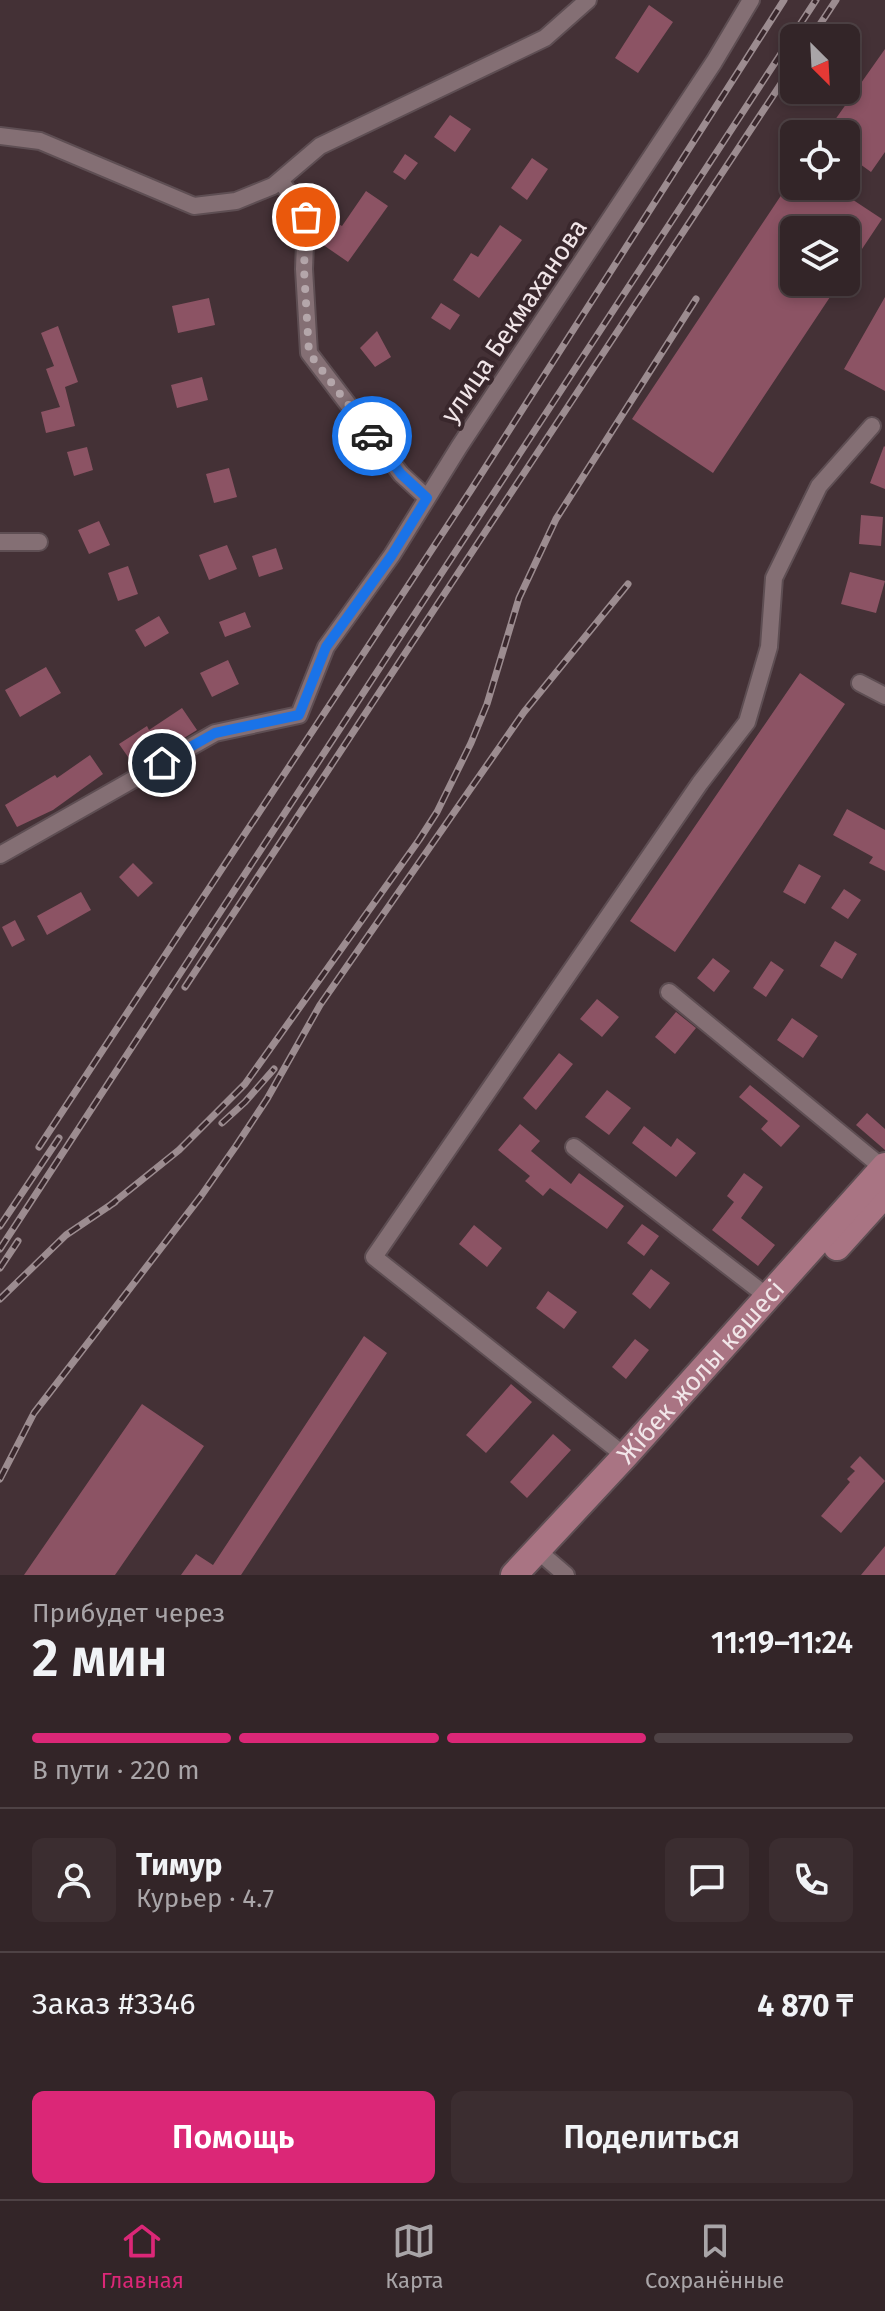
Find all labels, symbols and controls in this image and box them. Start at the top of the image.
north arrow [780,24,860,104]
map controls [780,24,860,296]
button: locate [780,120,860,200]
pin [272,183,340,251]
icon: bag [284,195,328,239]
street label: улица Бекмаханова [434,213,594,429]
button: layers [780,216,860,296]
courier [332,396,412,476]
icon: car [350,414,394,458]
pin [128,729,196,797]
icon: home [140,741,184,785]
street label: Жібек жолы көшесі [610,1274,791,1470]
text: Прибудет через [32,1598,225,1629]
text: 11:19–11:24 [711,1625,853,1661]
text: 2 мин [32,1627,168,1690]
text: В пути · 220 m [32,1755,200,1786]
button: person [32,1838,116,1922]
button: chat [665,1838,749,1922]
button: phone [769,1838,853,1922]
text: Тимур [136,1847,222,1883]
text: Курьер · 4.7 [136,1883,274,1914]
text: Заказ #3346 [32,1986,195,2022]
text: 4 870 ₸ [757,1988,853,2024]
button: Помощь [32,2091,435,2183]
button: Поделиться [451,2091,853,2183]
tab: Главная [101,2219,184,2294]
tab: Карта [385,2219,444,2294]
tab: Сохранённые [645,2219,784,2294]

